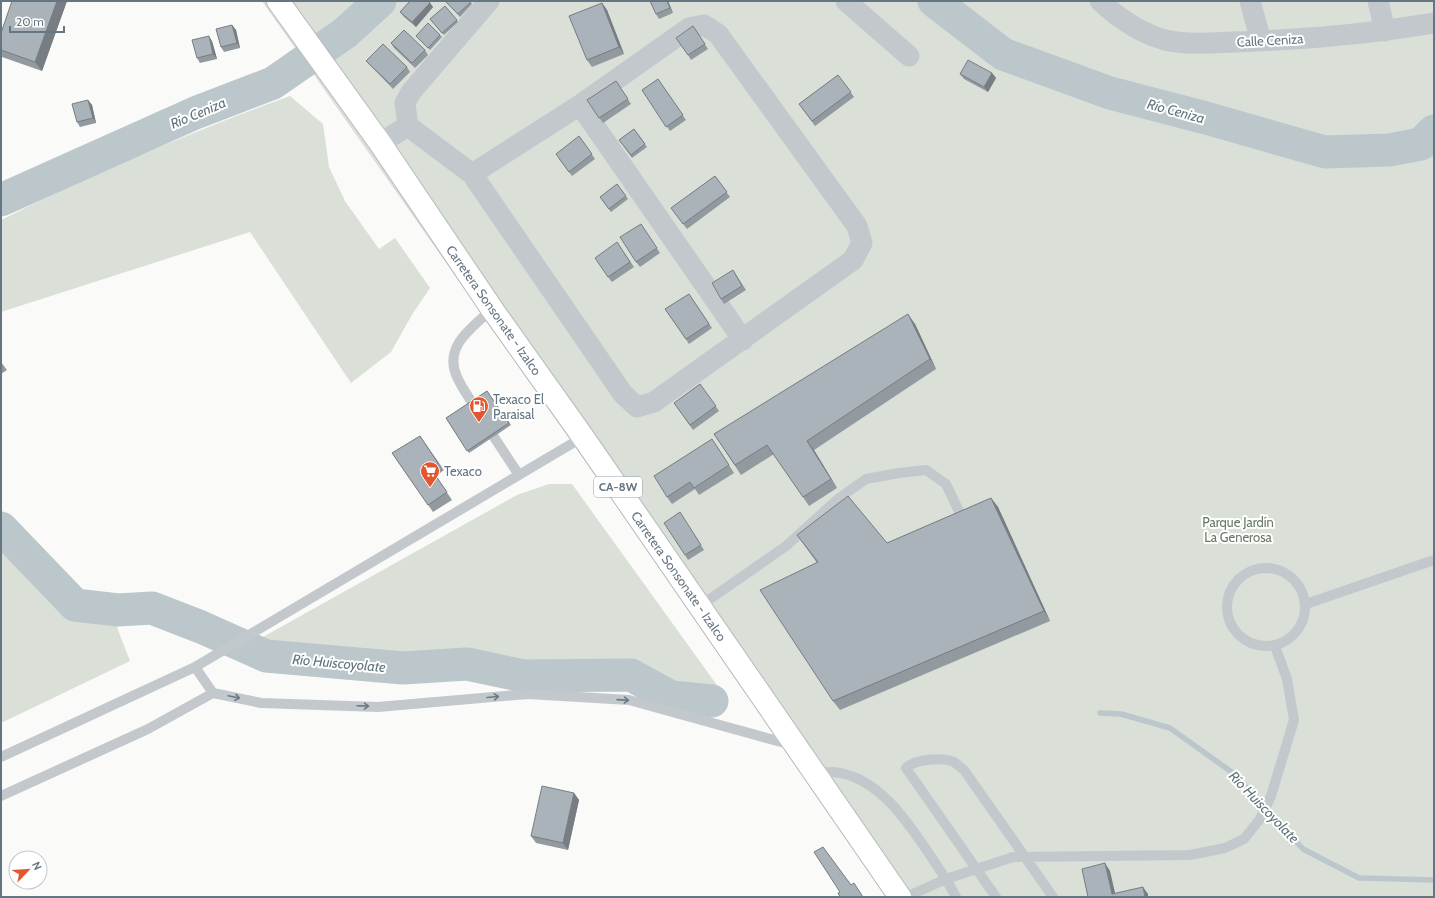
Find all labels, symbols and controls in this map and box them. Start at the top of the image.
scale bar [10,8,64,34]
text: 20 m [16,14,44,29]
street label: Calle Ceniza [1236,30,1305,50]
water label: Río Ceniza [167,93,229,133]
water label: Río Ceniza [1145,95,1207,127]
street label: Carretera Sonsonate - Izalco [443,242,545,378]
place label: Texaco El Paraisal [493,391,544,422]
fuel station icon: Texaco El Paraisal [468,395,490,423]
supermarket icon: Texaco [419,460,441,488]
place label: Texaco [444,463,482,479]
road number: CA-8W [594,477,642,497]
street label: Carretera Sonsonate - Izalco [628,508,730,644]
park label: Parque Jardín La Generosa [1202,514,1274,545]
water label: Río Huiscoyolate [292,650,387,676]
one-way arrow [227,694,240,702]
one-way arrow [486,694,499,701]
one-way arrow [616,696,629,703]
one-way arrow [356,703,369,710]
water label: Río Huiscoyolate [1225,767,1303,847]
north arrow [8,850,48,890]
text: N [29,859,45,872]

